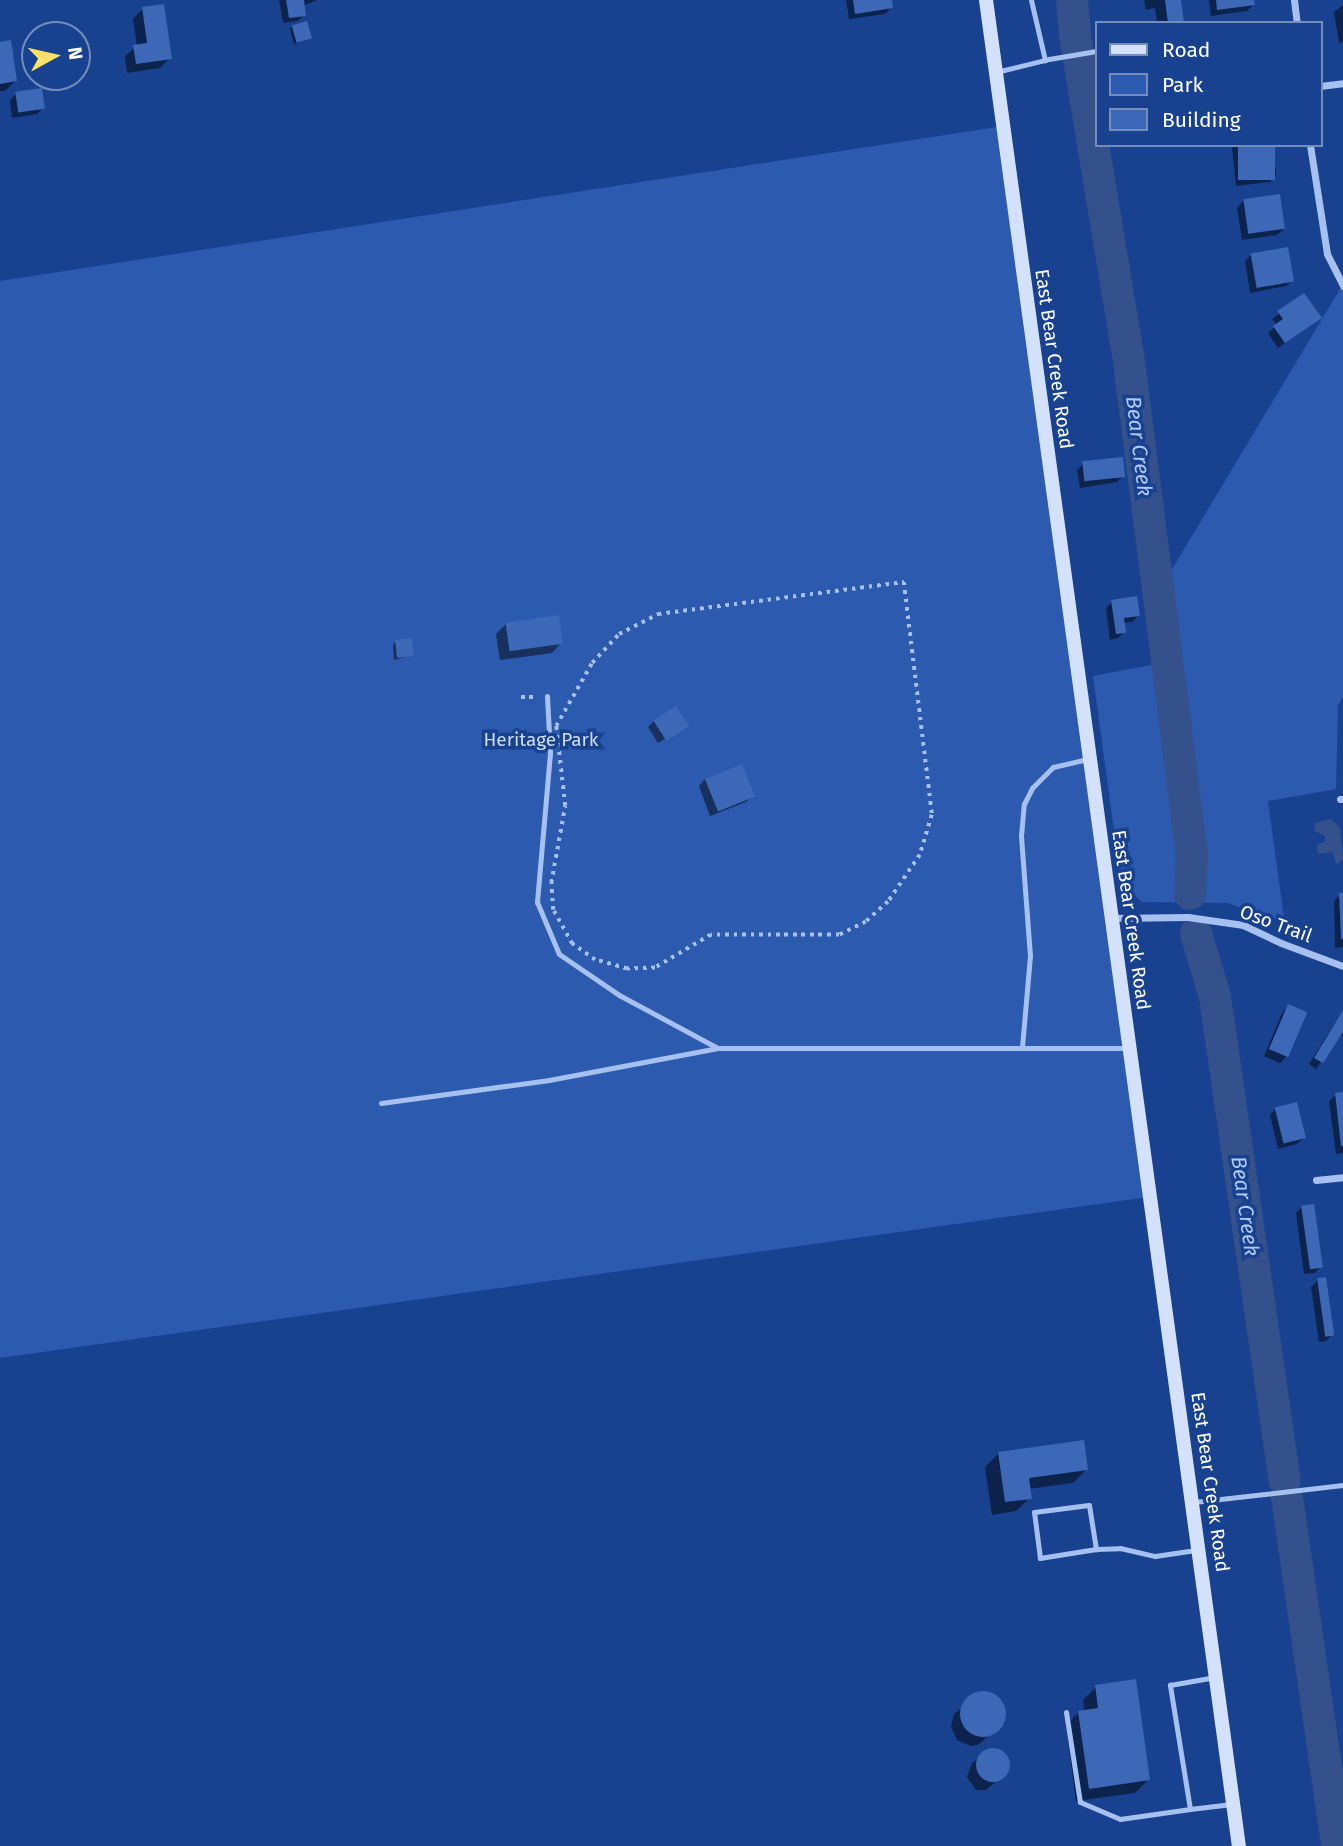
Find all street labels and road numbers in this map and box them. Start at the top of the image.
street label: East Bear Creek Road [1030,267,1078,451]
street label: East Bear Creek Road [1107,828,1155,1012]
street label: Oso Trail [1237,900,1315,948]
street label: East Bear Creek Road [1186,1390,1234,1574]

